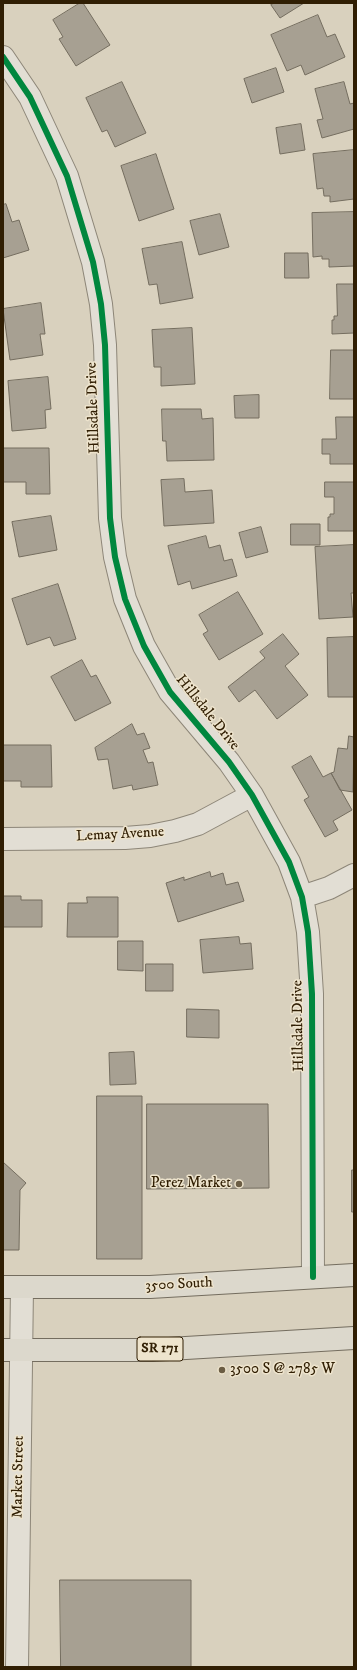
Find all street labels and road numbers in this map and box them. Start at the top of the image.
street label: Hillsdale Drive [83,362,105,454]
street label: Hillsdale Drive [171,672,243,754]
street label: Lemay Avenue [76,824,164,846]
street label: Hillsdale Drive [289,980,309,1072]
street label: 3500 South [145,1274,213,1296]
road number: SR 171 [137,1337,183,1361]
street label: Market Street [9,1436,29,1518]

